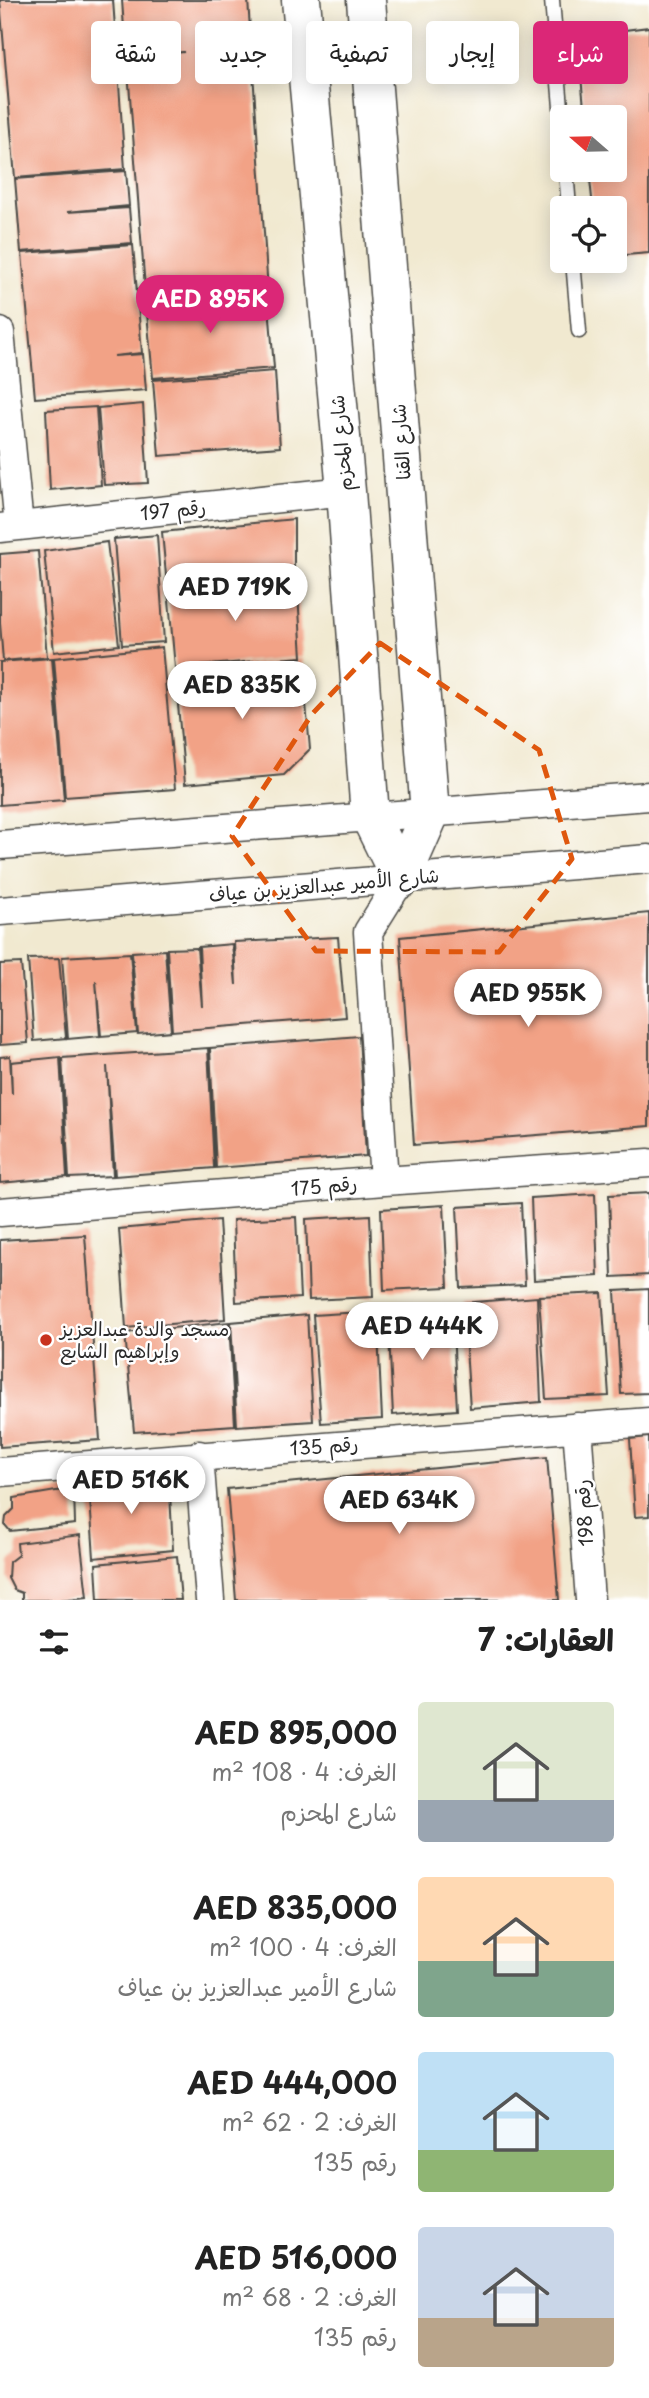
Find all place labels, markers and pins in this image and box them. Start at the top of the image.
pin: AED 895K [138,276,282,335]
pin: AED 719K [163,564,307,623]
pin: AED 835K [170,662,314,721]
pin: AED 955K [456,970,600,1029]
pin: AED 444K [350,1302,494,1362]
place label: مسجد والدة عبدالعزيز وإبراهيم الشايع [58,1314,229,1366]
marker: مسجد والدة عبدالعزيز وإبراهيم الشايع [38,1332,54,1348]
pin: AED 516K [59,1456,203,1516]
pin: AED 634K [327,1476,471,1536]

